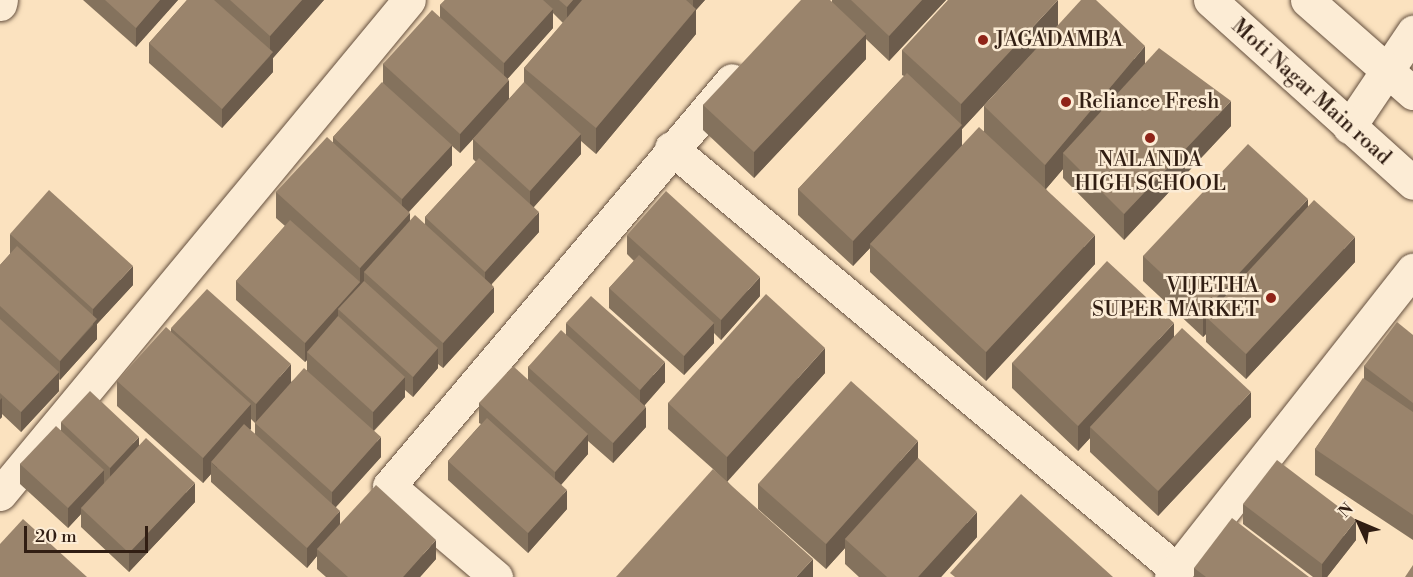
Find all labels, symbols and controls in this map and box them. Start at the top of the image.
street label: Moti Nagar Main road [1226,14,1396,170]
place label: JAGADAMBA [995,27,1123,53]
marker: JAGADAMBA [976,33,990,47]
place label: Reliance Fresh [1078,89,1220,115]
marker: Reliance Fresh [1059,95,1073,109]
marker: NALANDA HIGH SCHOOL [1143,131,1157,145]
place label: NALANDA HIGH SCHOOL [1074,147,1226,197]
place label: VIJETHA SUPER MARKET [1092,273,1259,323]
marker: VIJETHA SUPER MARKET [1264,291,1278,305]
north arrow [1329,493,1389,553]
text: N [1334,499,1358,522]
scale bar [27,514,152,552]
text: 20 m [35,525,77,548]

